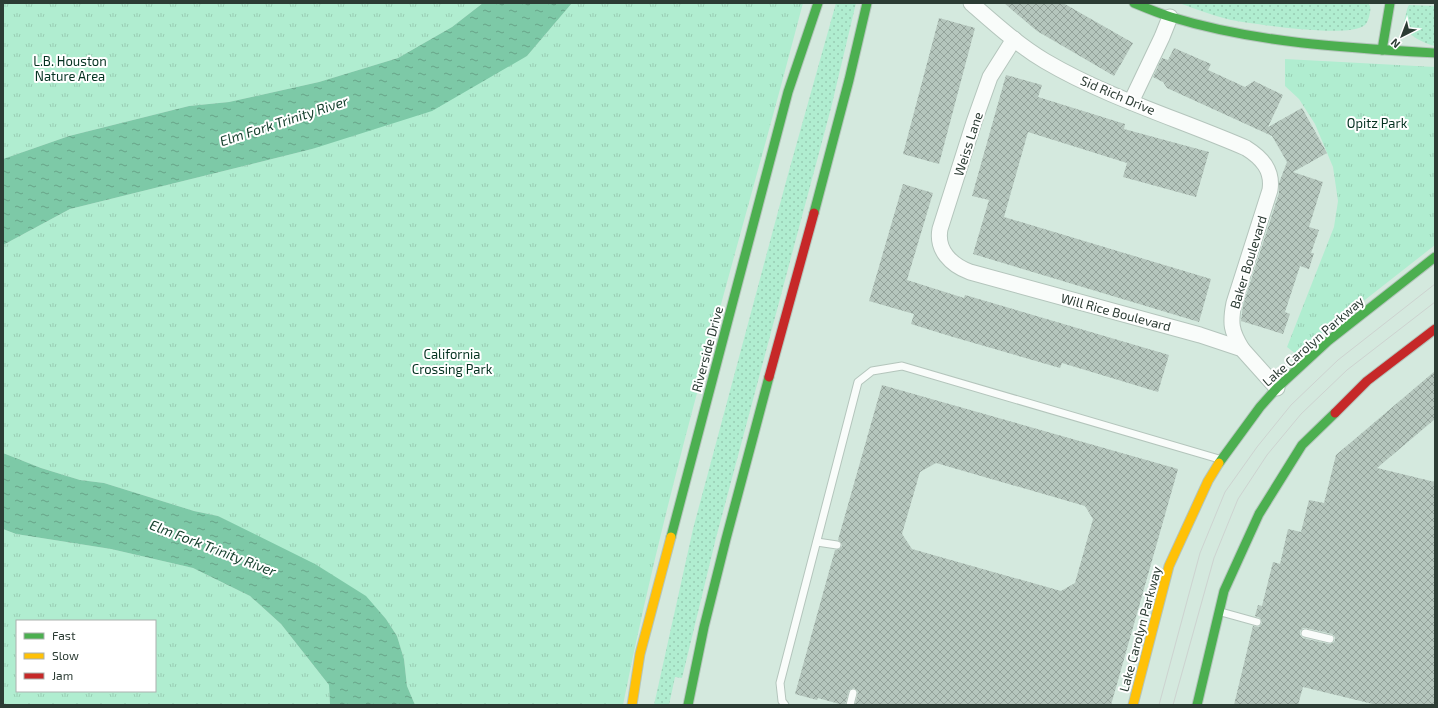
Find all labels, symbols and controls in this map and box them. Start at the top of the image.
north arrow [1382,16,1422,56]
text: N [1388,36,1402,51]
park label: L.B. Houston Nature Area [33,53,107,84]
street label: Sid Rich Drive [1078,72,1158,118]
water label: Elm Fork Trinity River [217,92,351,149]
street label: Weiss Lane [950,110,986,178]
park label: Opitz Park [1347,115,1408,131]
street label: Baker Boulevard [1226,213,1270,311]
street label: Will Rice Boulevard [1059,290,1173,334]
street label: Lake Carolyn Parkway [1259,292,1367,389]
street label: Riverside Drive [688,304,726,394]
park label: California Crossing Park [412,346,493,377]
water label: Elm Fork Trinity River [148,516,279,580]
street label: Lake Carolyn Parkway [1116,564,1164,694]
legend [16,620,156,692]
text: Fast [52,628,76,642]
text: Slow [52,648,79,662]
text: Jam [52,668,73,682]

